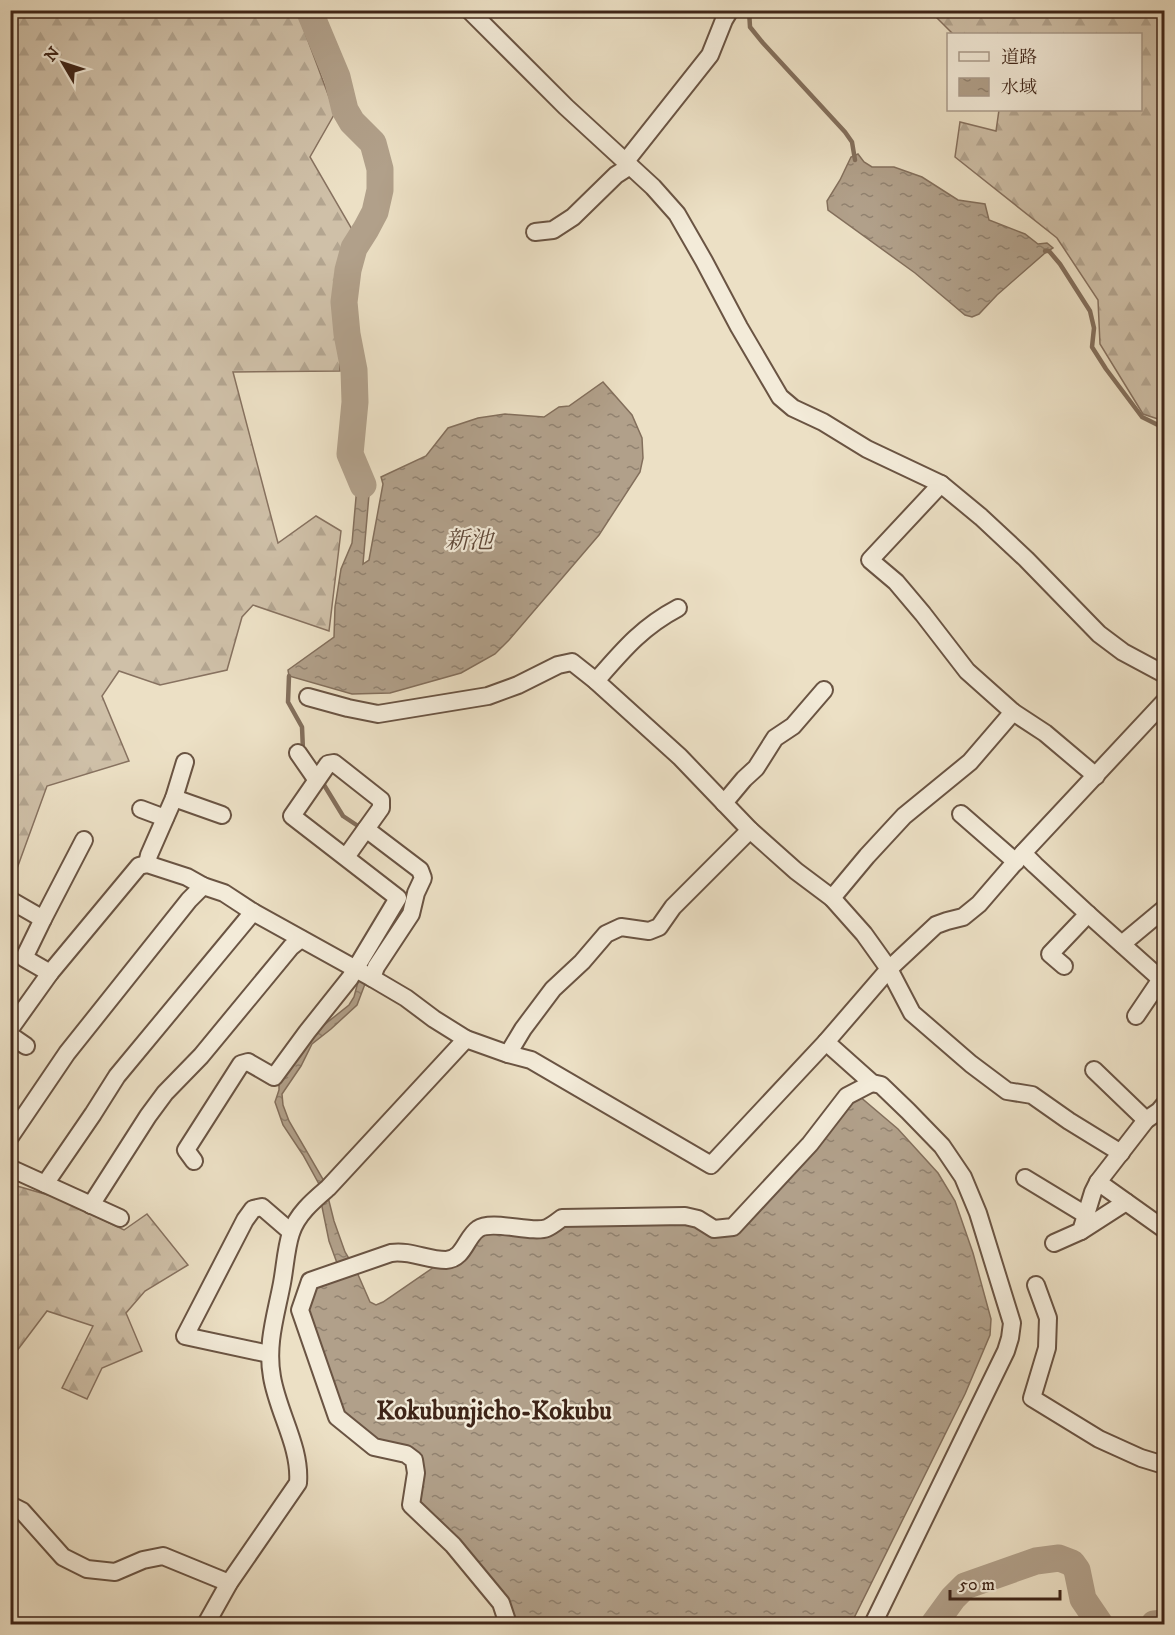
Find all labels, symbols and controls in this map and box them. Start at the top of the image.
north arrow [33,33,93,93]
legend [947,33,1142,111]
text: N [40,43,64,66]
text: 道路 [1001,47,1037,69]
text: 水域 [1001,77,1037,99]
water label: 新池 [445,526,496,556]
district label: Kokubunjicho-Kokubu [376,1395,612,1428]
scale bar [950,1563,1060,1601]
text: 50 m [959,1574,995,1596]

